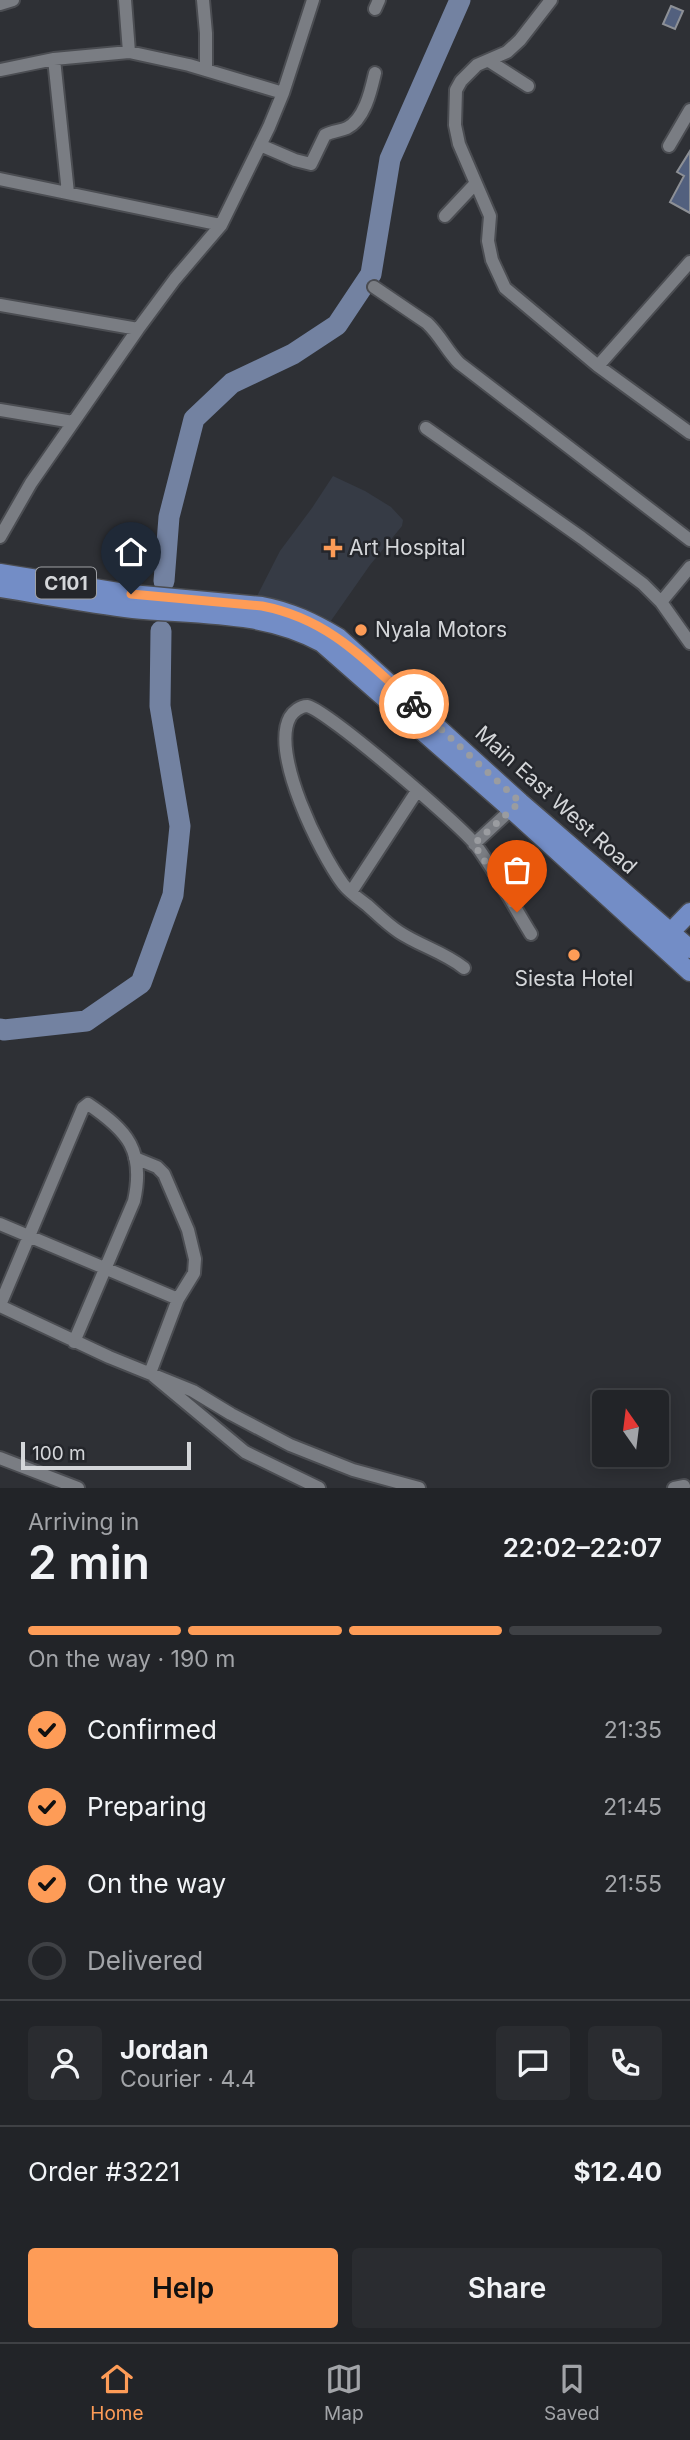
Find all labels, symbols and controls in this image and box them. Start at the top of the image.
pin [101,522,161,594]
icon: home [112,533,150,571]
place label: Art Hospital [349,535,466,560]
marker: Art Hospital [323,538,343,558]
road number: C101 [36,568,96,598]
place label: Nyala Motors [375,617,507,642]
marker: Nyala Motors [353,622,369,638]
courier [379,669,449,739]
icon: bike [395,685,433,723]
street label: Main East West Road [470,720,642,879]
pin [487,840,547,912]
icon: bag [498,851,536,889]
marker: Siesta Hotel [566,947,582,963]
place label: Siesta Hotel [515,966,633,991]
north arrow [592,1390,668,1466]
map controls [592,1390,669,1467]
scale bar [21,1439,191,1471]
text: 100 m [32,1442,86,1465]
text: Arriving in [28,1508,139,1536]
text: 22:02–22:07 [503,1532,662,1563]
text: 2 min [28,1534,150,1590]
text: On the way · 190 m [28,1645,235,1673]
icon: check [28,1711,66,1749]
text: Confirmed [87,1714,217,1745]
text: 21:35 [604,1716,662,1744]
icon: check [28,1788,66,1826]
text: Preparing [87,1791,207,1822]
text: 21:45 [603,1793,662,1821]
icon: check [28,1865,66,1903]
text: On the way [87,1868,226,1899]
text: 21:55 [604,1870,662,1898]
text: Delivered [87,1945,203,1976]
button: person [28,2026,102,2100]
button: chat [496,2026,570,2100]
button: phone [588,2026,662,2100]
text: Jordan [120,2034,209,2065]
text: Courier · 4.4 [120,2065,256,2093]
text: Order #3221 [28,2156,180,2187]
text: $12.40 [574,2156,662,2187]
button: Help [28,2248,338,2328]
button: Share [352,2248,662,2328]
tab: Home [90,2360,144,2425]
tab: Map [324,2360,364,2425]
tab: Saved [544,2360,600,2425]

